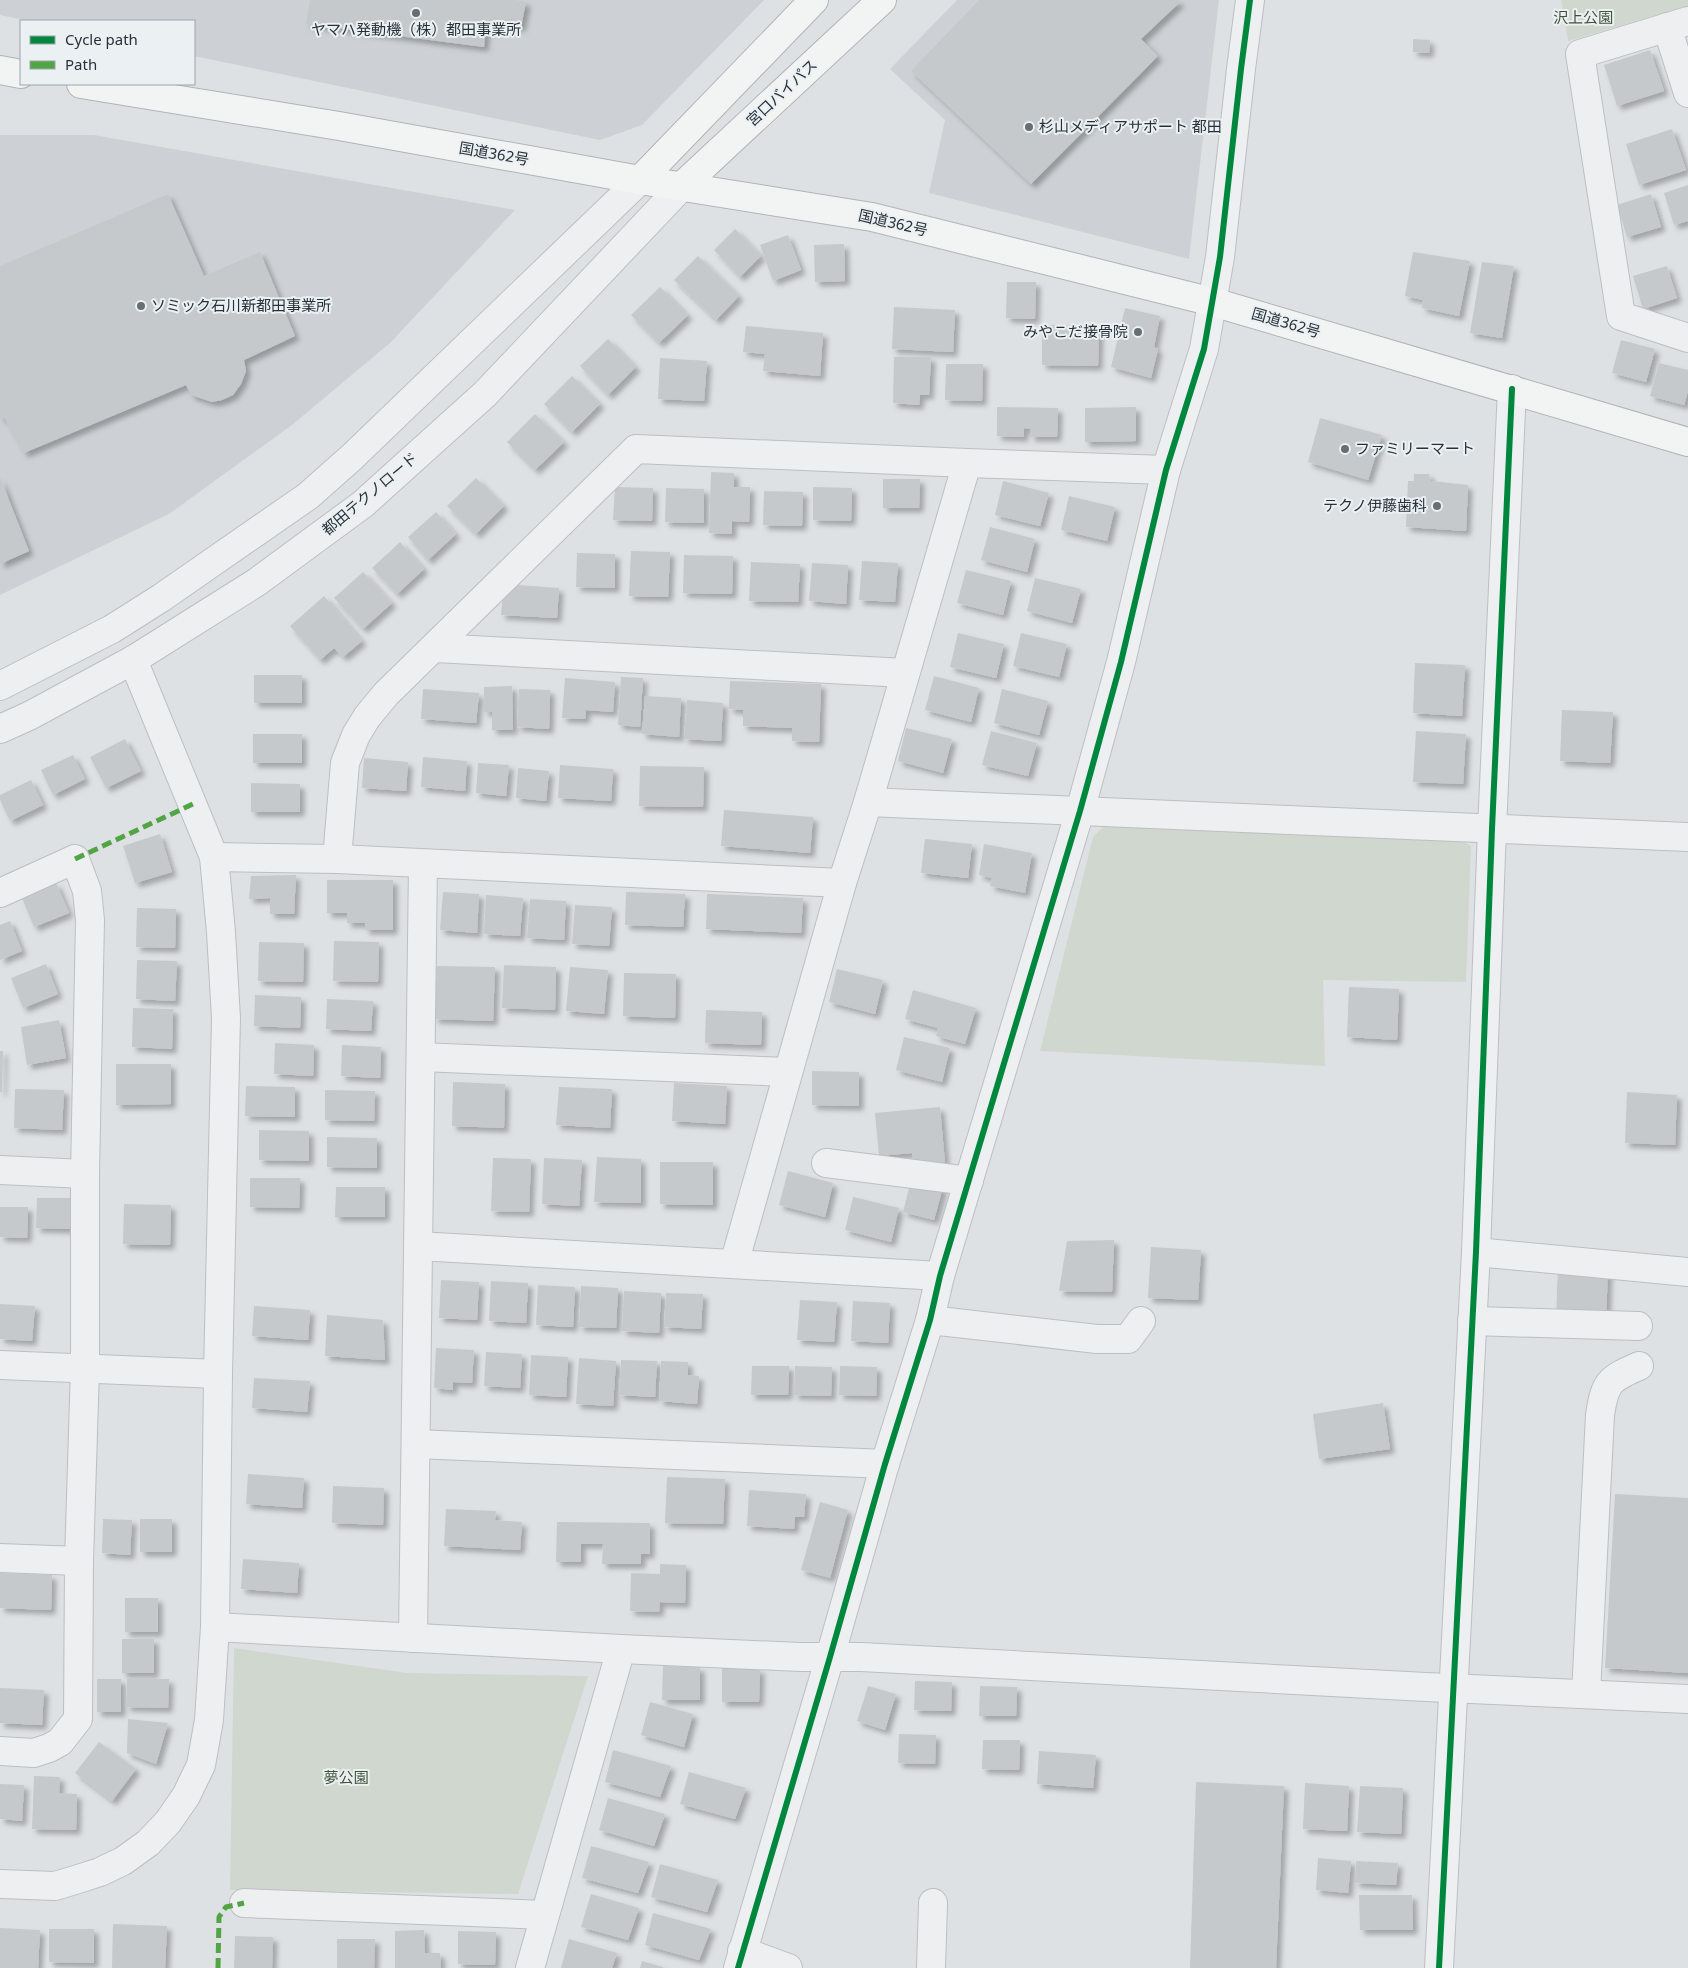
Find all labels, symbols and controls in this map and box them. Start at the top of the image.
marker: ヤマハ発動機（株）都田事業所 [410,7,422,19]
park label: 沢上公園 [1553,7,1613,27]
place label: ヤマハ発動機（株）都田事業所 [311,19,521,39]
legend [20,20,195,85]
text: Cycle path [65,29,138,49]
text: Path [65,54,97,74]
street label: 宮口バイパス [742,54,821,130]
place label: 杉山メディアサポート 都田 [1039,116,1222,136]
marker: 杉山メディアサポート 都田 [1023,121,1035,133]
street label: 国道362号 [458,137,531,169]
street label: 国道362号 [857,204,930,240]
place label: ソミック石川新都田事業所 [151,295,331,315]
marker: ソミック石川新都田事業所 [135,300,147,312]
street label: 国道362号 [1250,303,1323,341]
place label: みやこだ接骨院 [1023,321,1128,341]
marker: みやこだ接骨院 [1132,326,1144,338]
place label: ファミリーマート [1355,438,1475,458]
marker: ファミリーマート [1339,443,1351,455]
street label: 都田テクノロード [317,447,421,539]
place label: テクノ伊藤歯科 [1323,495,1427,515]
marker: テクノ伊藤歯科 [1431,500,1443,512]
park label: 夢公園 [323,1767,369,1787]

